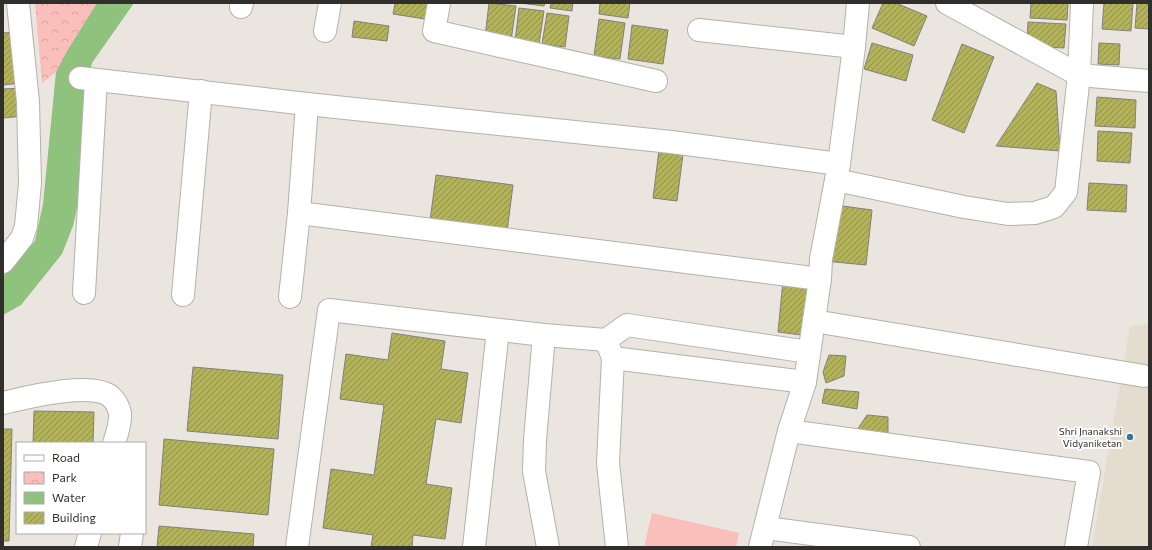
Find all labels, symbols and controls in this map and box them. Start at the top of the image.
place label: Shri Jnanakshi Vidyaniketan [1059,425,1122,449]
marker: Shri Jnanakshi Vidyaniketan [1125,432,1135,442]
legend [16,442,146,534]
text: Road [52,450,80,464]
text: Park [52,470,78,484]
text: Water [52,490,86,504]
text: Building [52,510,96,524]

